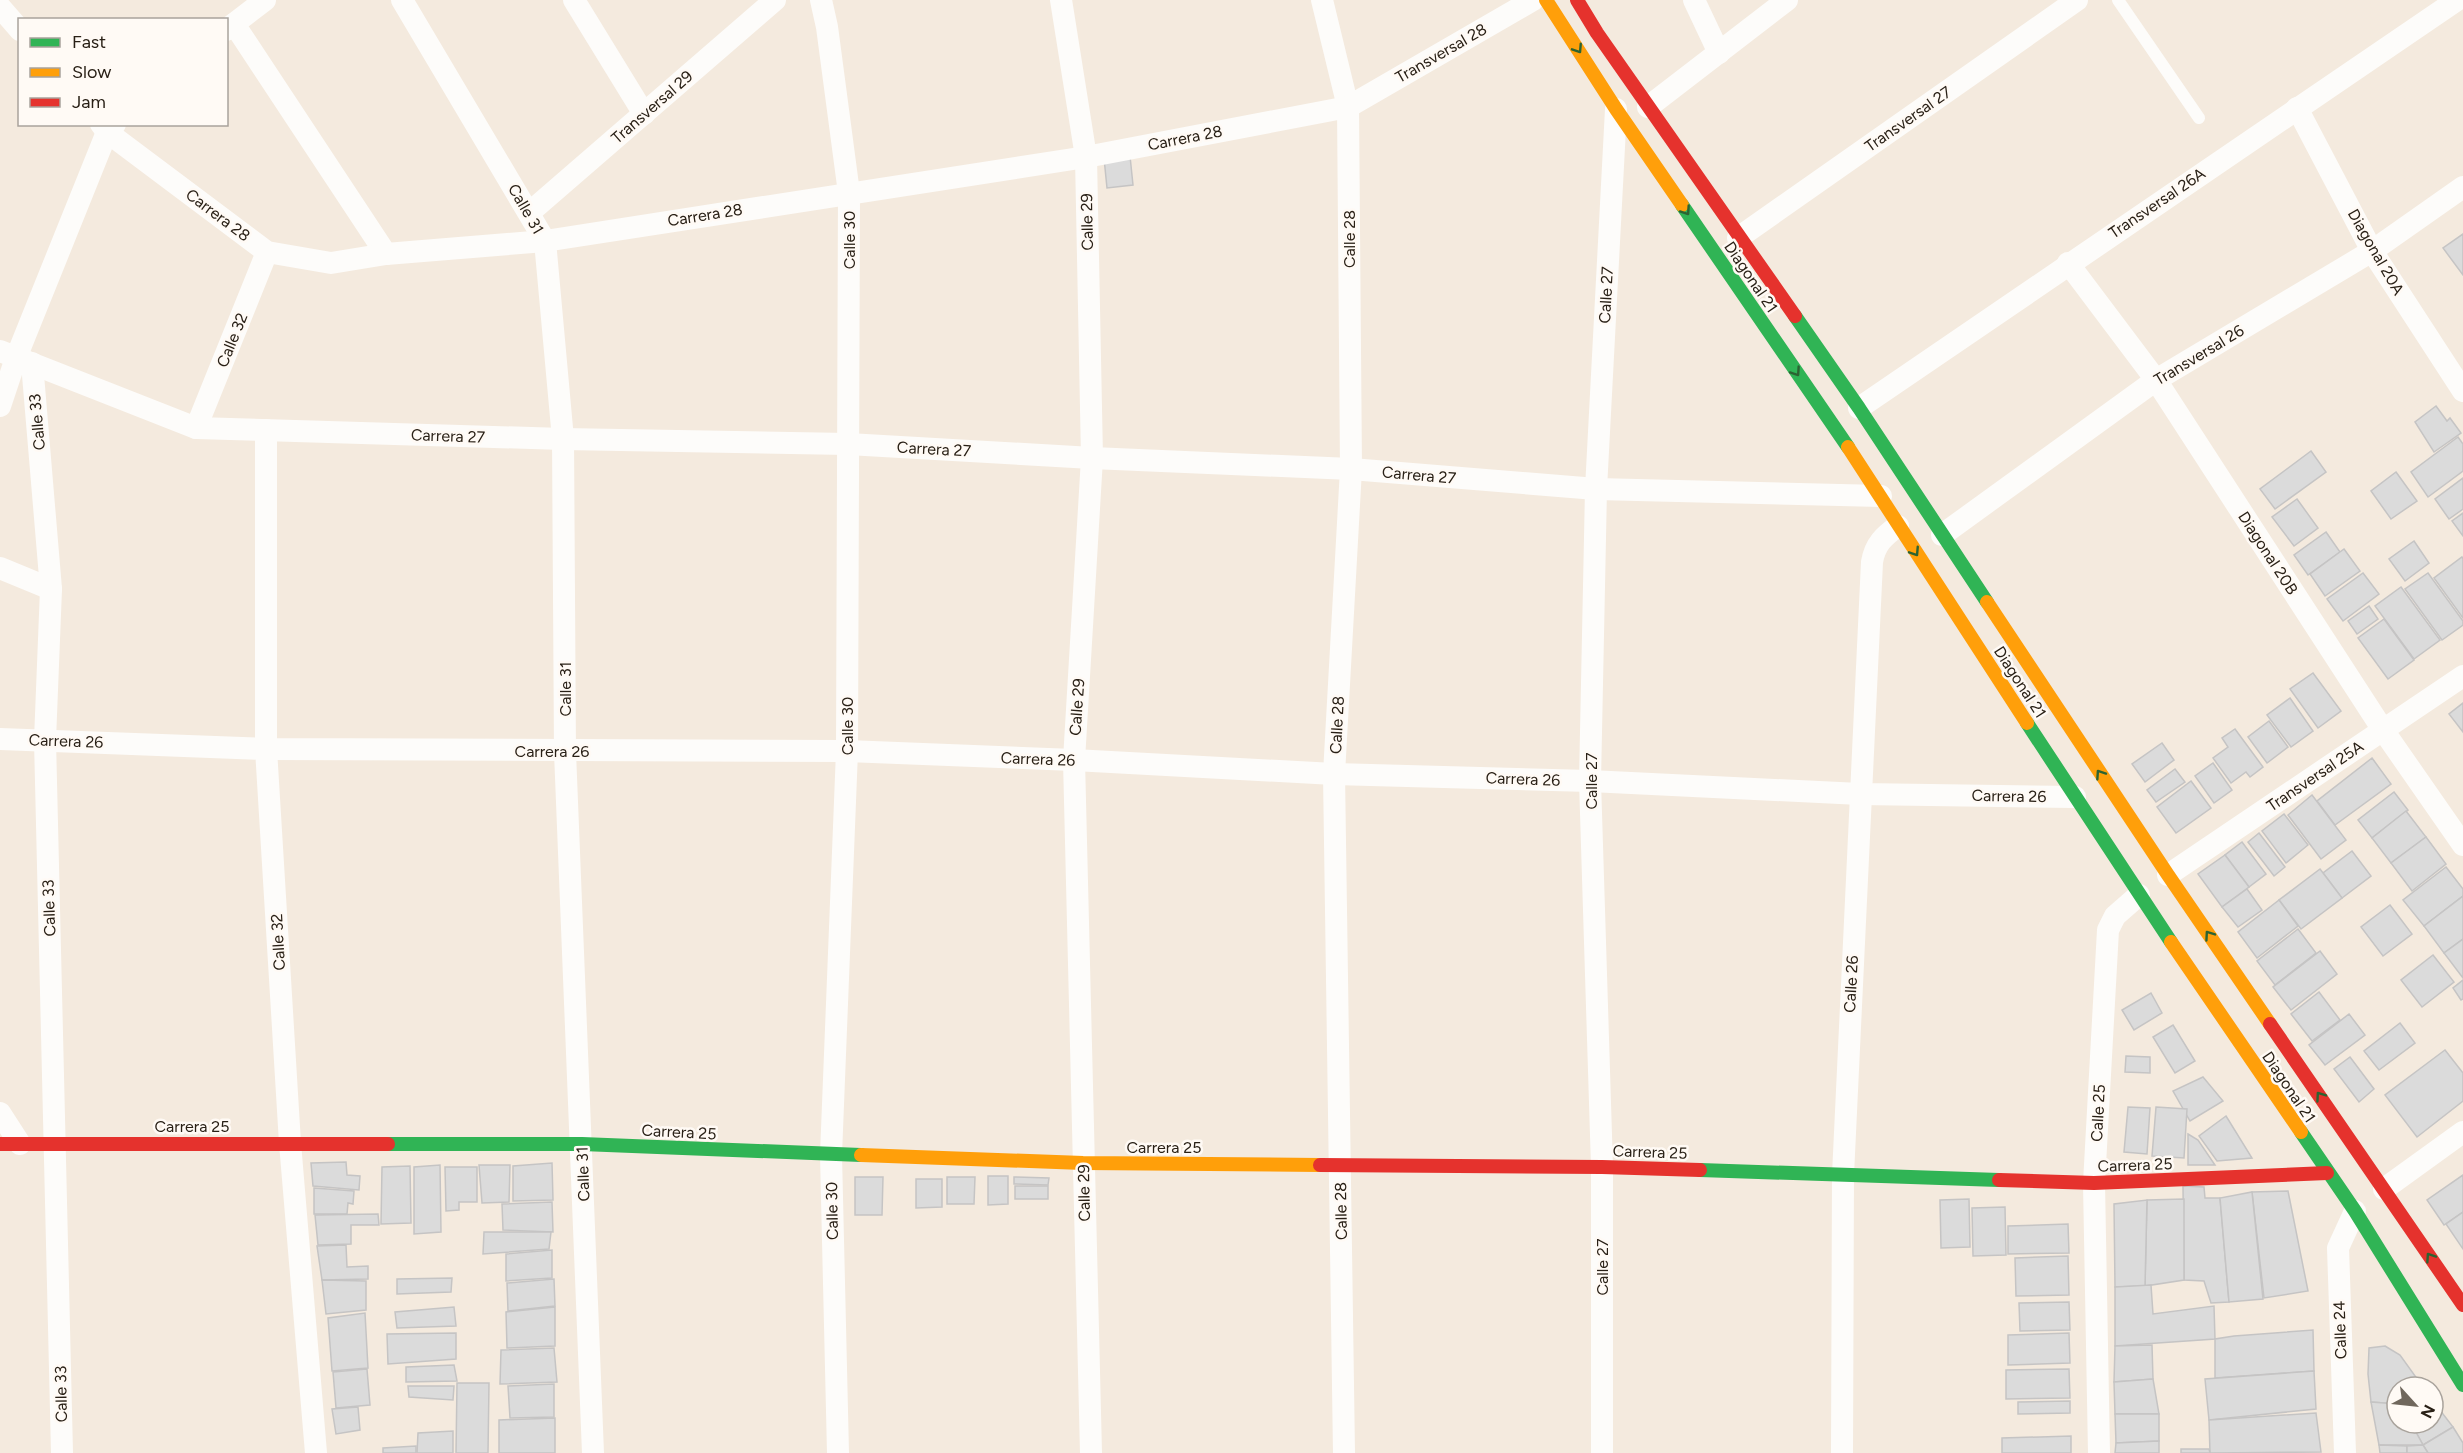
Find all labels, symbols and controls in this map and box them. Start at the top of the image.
legend [18,18,228,126]
street label: Transversal 28 [1392,19,1490,87]
text: Fast [72,31,106,53]
one-way arrow [1570,43,1582,53]
text: Slow [72,61,111,83]
street label: Transversal 29 [608,67,696,147]
street label: Transversal 27 [1861,82,1955,156]
text: Jam [72,91,106,113]
street label: Carrera 28 [1146,121,1224,155]
street label: Transversal 26A [2105,164,2209,242]
street label: Calle 31 [504,181,548,237]
street label: Carrera 28 [182,185,254,245]
street label: Calle 29 [1077,193,1097,251]
street label: Carrera 28 [666,200,744,230]
one-way arrow [1679,205,1690,216]
street label: Diagonal 20A [2344,206,2408,299]
street label: Calle 28 [1340,210,1359,268]
street label: Calle 30 [840,211,859,269]
street label: Diagonal 21 [1720,238,1782,316]
street label: Calle 27 [1595,266,1617,324]
street label: Calle 32 [213,310,251,370]
street label: Transversal 26 [2151,321,2247,389]
one-way arrow [1789,365,1800,376]
street label: Calle 33 [25,393,49,451]
street label: Carrera 27 [411,425,486,447]
street label: Carrera 27 [896,438,972,460]
street label: Carrera 27 [1381,462,1457,488]
street label: Diagonal 20B [2234,508,2302,598]
one-way arrow [1908,546,1919,557]
street label: Diagonal 21 [1990,643,2050,721]
street label: Calle 31 [556,662,575,716]
street label: Calle 29 [1066,678,1088,736]
street label: Calle 28 [1326,695,1348,755]
street label: Calle 30 [838,697,857,755]
street label: Carrera 26 [28,730,104,752]
street label: Transversal 25A [2263,737,2367,815]
street label: Carrera 26 [515,742,589,761]
street label: Carrera 26 [1000,748,1076,770]
street label: Calle 27 [1582,752,1601,809]
street label: Carrera 26 [1485,768,1561,790]
one-way arrow [2096,769,2107,780]
street label: Carrera 26 [1971,786,2047,806]
street label: Calle 33 [39,879,59,937]
street label: Calle 32 [267,913,289,971]
one-way arrow [2205,931,2216,942]
street label: Calle 26 [1840,955,1862,1013]
street label: Diagonal 21 [2258,1048,2320,1126]
street label: Calle 25 [2087,1084,2109,1142]
one-way arrow [2316,1091,2327,1102]
street label: Carrera 25 [155,1117,229,1136]
street label: Carrera 25 [641,1121,717,1143]
street label: Carrera 25 [1127,1138,1201,1157]
street label: Carrera 25 [1612,1141,1688,1163]
street label: Calle 31 [573,1146,593,1202]
street label: Carrera 25 [2097,1154,2173,1176]
street label: Calle 29 [1074,1164,1094,1222]
street label: Calle 30 [822,1182,842,1240]
street label: Calle 28 [1331,1182,1351,1240]
street label: Calle 27 [1593,1238,1612,1295]
one-way arrow [2426,1252,2437,1263]
street label: Calle 24 [2329,1300,2351,1359]
street label: Calle 33 [51,1365,71,1423]
north arrow [2385,1375,2445,1435]
text: N [2417,1402,2439,1421]

